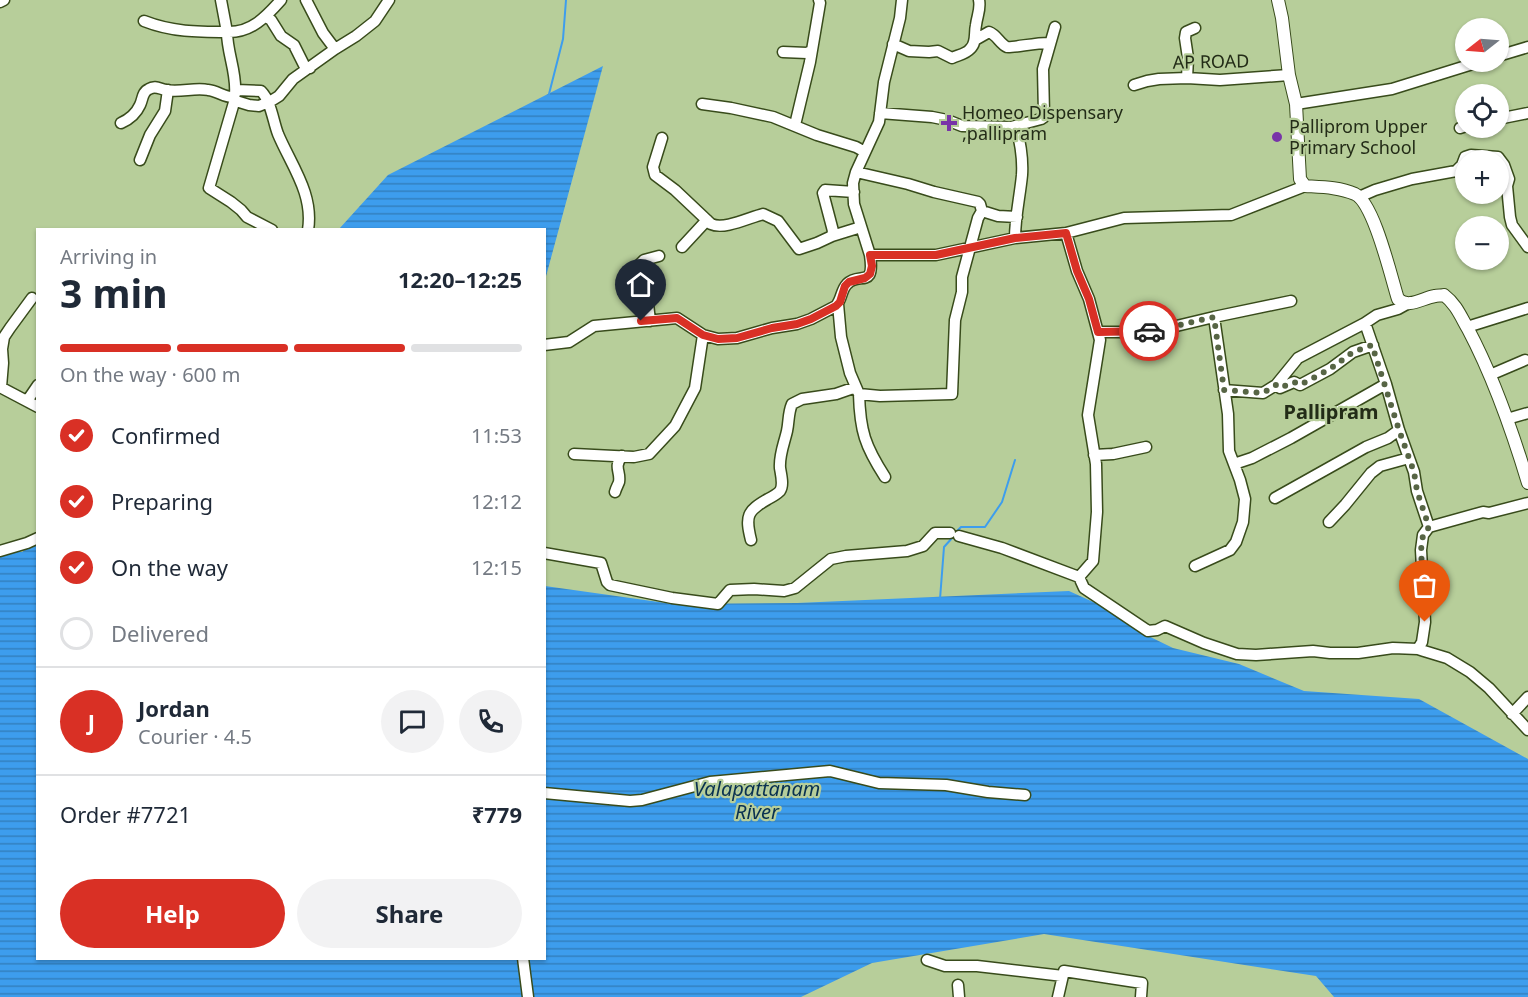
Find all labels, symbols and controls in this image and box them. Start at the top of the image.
north arrow [1455,18,1509,72]
map controls [1455,18,1509,270]
street label: AP ROAD [1172,48,1249,74]
button: locate [1455,84,1509,138]
place label: Homeo Dispensary ,pallipram [962,100,1124,145]
marker: Homeo Dispensary ,pallipram [940,114,958,132]
place label: Palliprom Upper Primary School [1289,114,1428,159]
marker: Palliprom Upper Primary School [1270,130,1284,144]
button: + [1455,150,1509,204]
button: − [1455,216,1509,270]
text: Arriving in [60,243,157,270]
pin [615,259,666,321]
text: 12:20–12:25 [398,264,522,294]
text: 3 min [60,266,167,319]
icon: home [624,268,657,301]
courier [1119,301,1179,361]
icon: car [1133,315,1166,348]
text: On the way · 600 m [60,361,240,388]
district label: Pallipram [1284,398,1378,425]
icon: check [60,419,93,452]
text: Confirmed [111,420,221,450]
text: 11:53 [471,422,522,449]
icon: check [60,485,93,518]
text: Preparing [111,486,213,516]
text: 12:12 [471,488,522,515]
icon: check [60,551,93,584]
text: On the way [111,552,228,582]
text: 12:15 [471,554,522,581]
pin [1399,560,1450,622]
icon: bag [1408,569,1441,602]
text: Delivered [111,618,209,648]
button: chat [381,690,444,753]
button: phone [459,690,522,753]
text: Jordan [138,693,210,723]
text: J [88,706,95,736]
text: Courier · 4.5 [138,723,252,750]
water label: Valapattanam River [694,775,820,825]
text: Order #7721 [60,799,191,829]
text: ₹779 [472,799,522,829]
button: Help [60,879,285,948]
button: Share [297,879,522,948]

